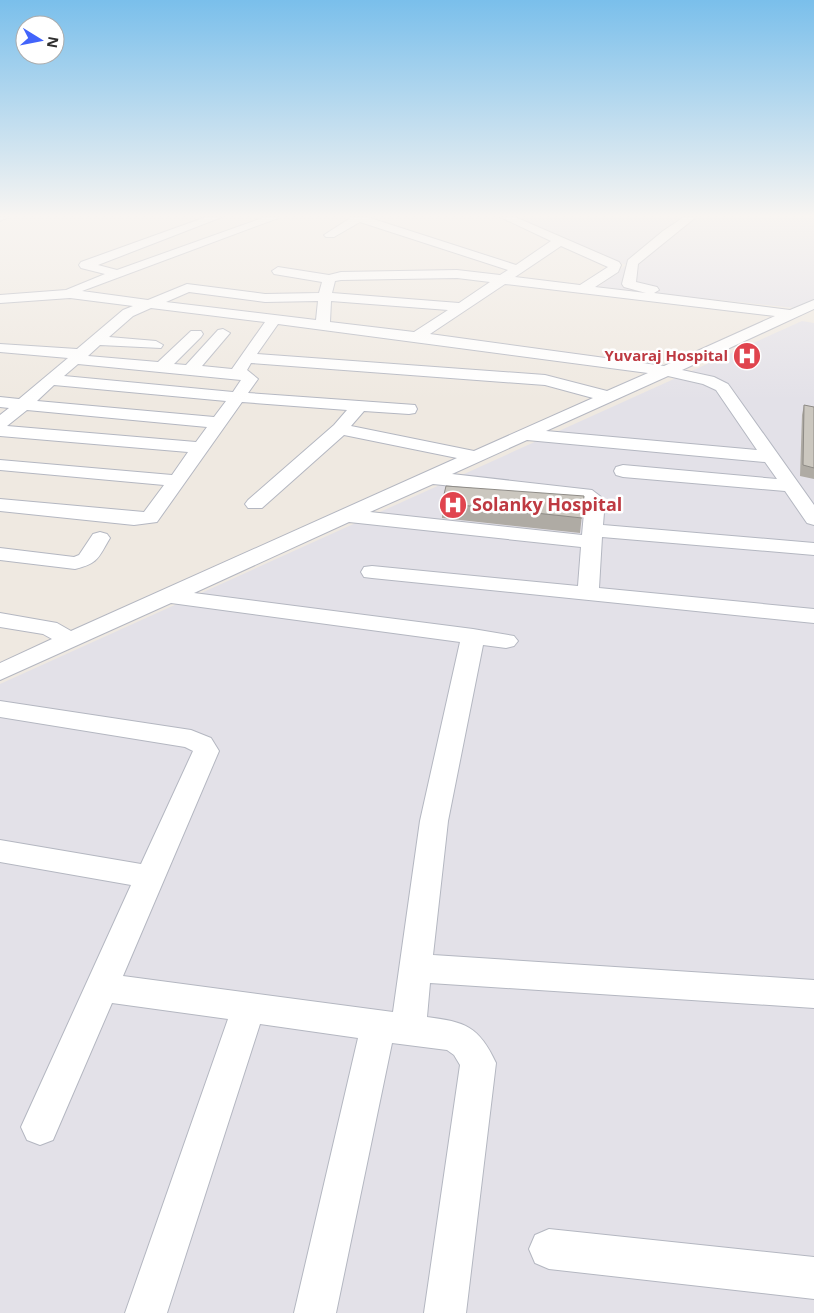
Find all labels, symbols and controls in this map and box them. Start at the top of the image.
north arrow [15,15,65,65]
text: N [43,35,64,50]
hospital icon: Yuvaraj Hospital [732,341,762,371]
place label: Yuvaraj Hospital [604,345,728,365]
hospital icon: Solanky Hospital [438,490,468,520]
place label: Solanky Hospital [472,492,622,516]

